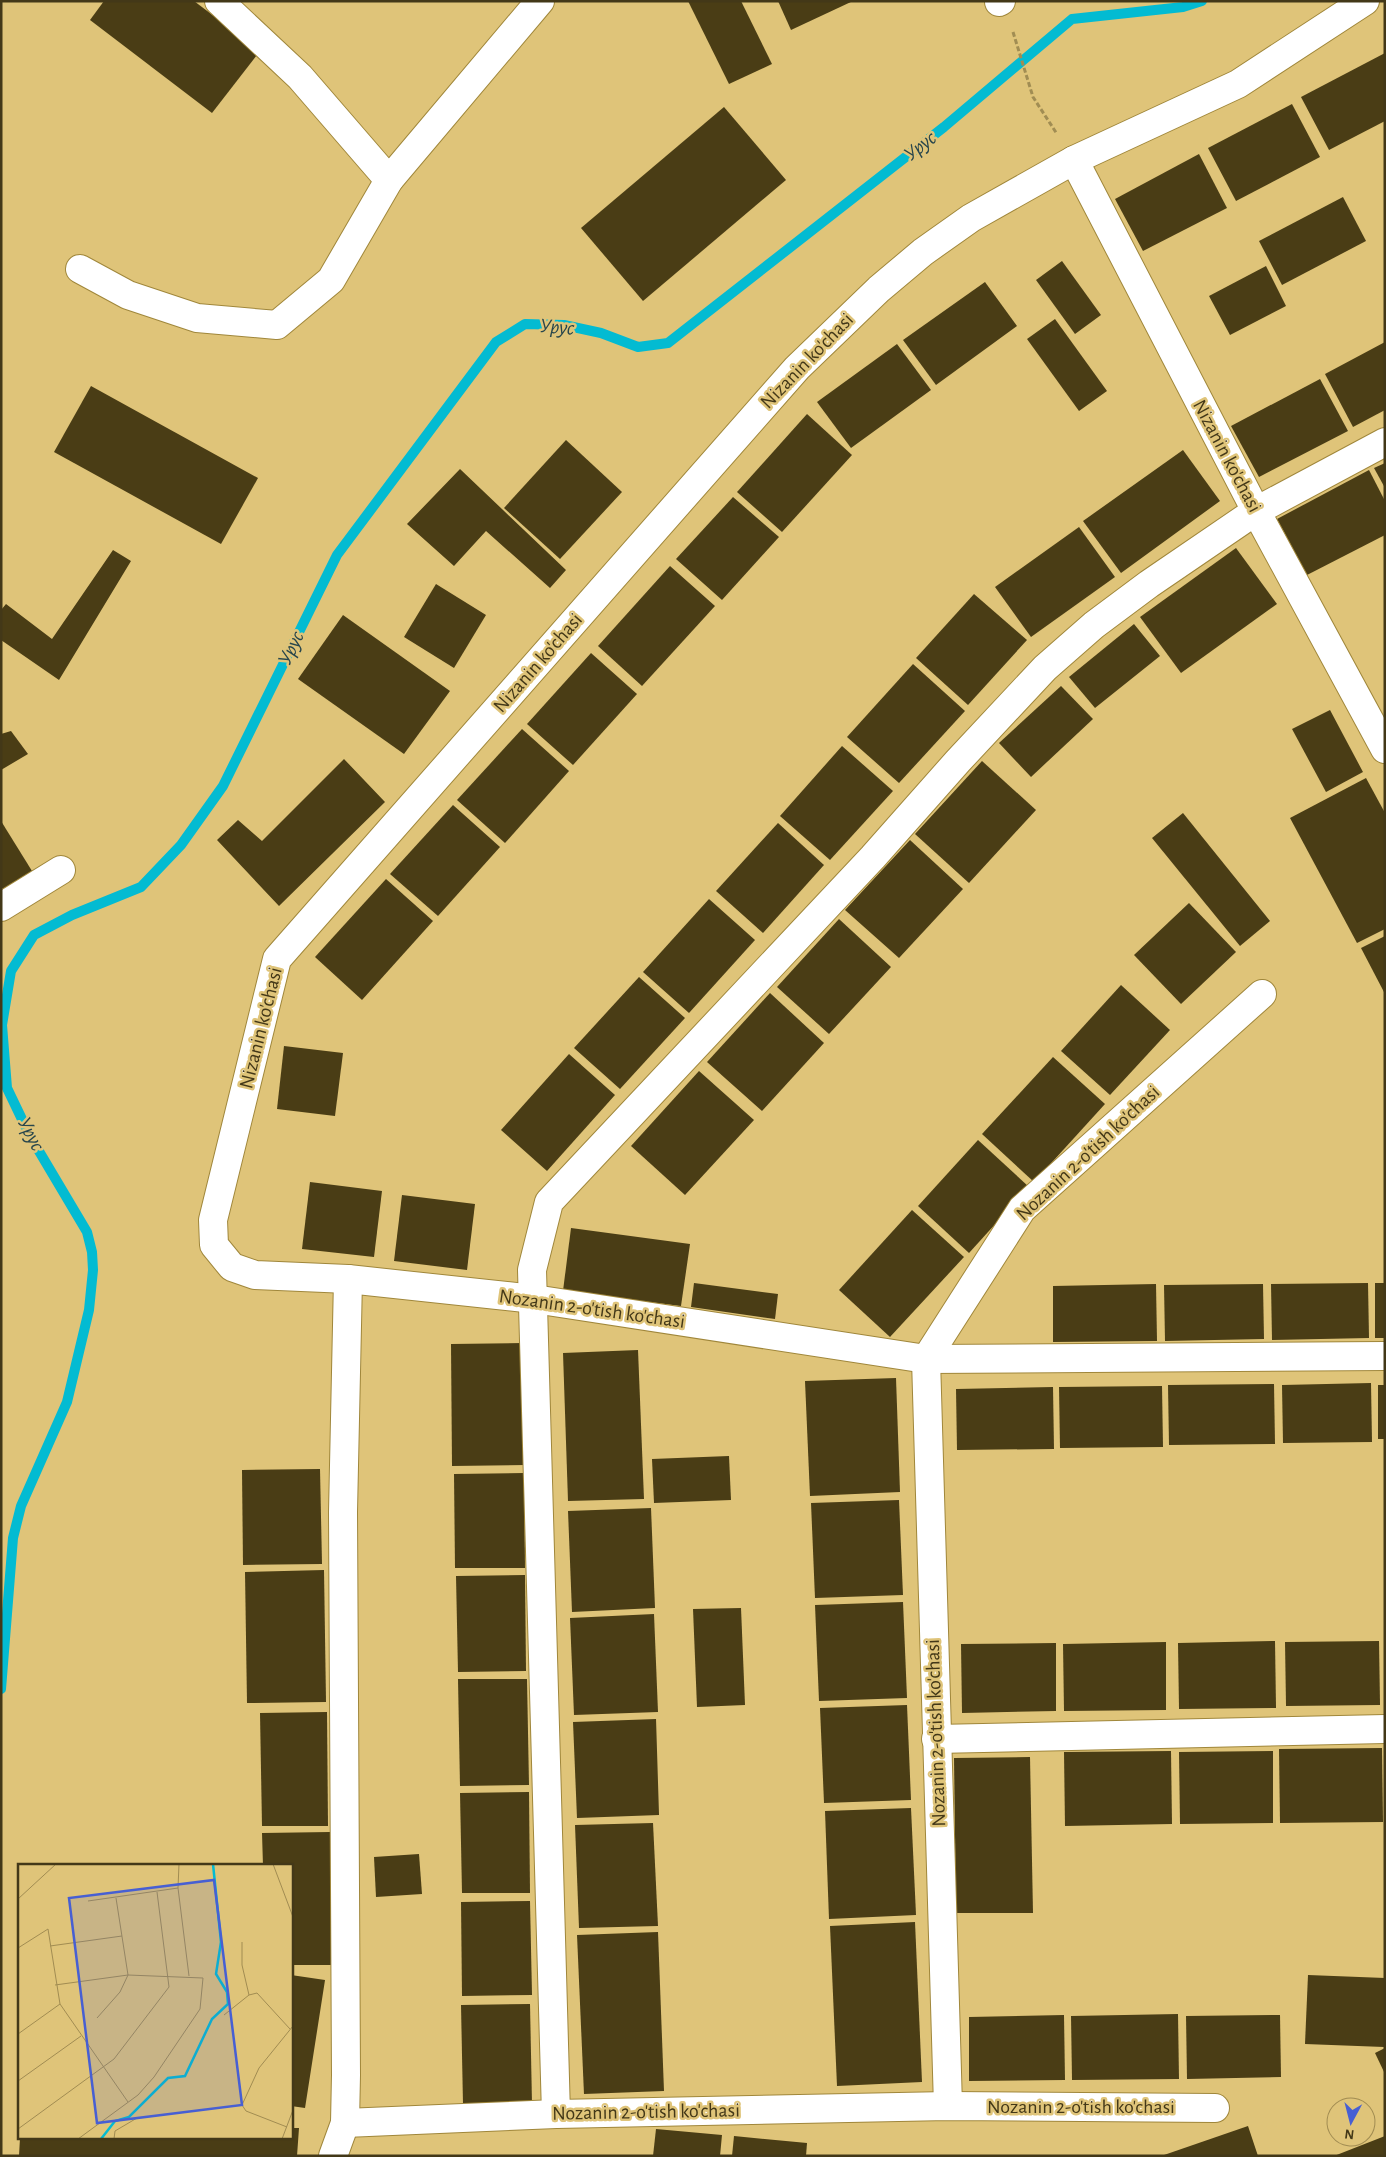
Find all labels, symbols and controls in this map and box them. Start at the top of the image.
water label: Урус [900,127,941,166]
street label: Nizanin ko'chasi [757,309,857,413]
water label: Урус [539,315,576,340]
street label: Nizanin ko'chasi [1189,396,1265,516]
street label: Nizanin ko'chasi [490,610,586,716]
water label: Урус [274,627,309,669]
street label: Nizanin ko'chasi [236,965,286,1091]
street label: Nozanin 2-o'tish ko'chasi [1013,1082,1163,1224]
water label: Урус [13,1114,49,1155]
street label: Nozanin 2-o'tish ko'chasi [498,1286,686,1332]
street label: Nozanin 2-o'tish ko'chasi [923,1639,949,1827]
inset map [18,1864,292,2140]
street label: Nozanin 2-o'tish ko'chasi [987,2097,1175,2117]
north arrow [1326,2097,1376,2147]
street label: Nozanin 2-o'tish ko'chasi [552,2100,740,2124]
text: N [1344,2126,1355,2141]

